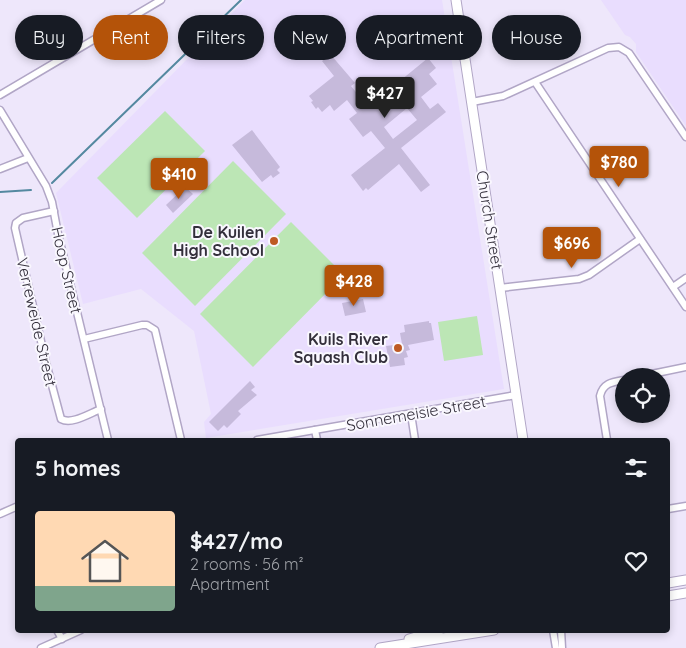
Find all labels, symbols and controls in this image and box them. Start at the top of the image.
chip: Buy [15,15,83,60]
chip: Rent [93,15,168,60]
chip: Filters [178,15,264,60]
chip: New [274,15,346,60]
chip: Apartment [356,15,482,60]
chip: House [492,15,581,60]
pin: $427 [355,76,415,119]
text: $427 [367,83,403,103]
pin: $780 [589,146,649,188]
text: $780 [601,152,637,172]
pin: $410 [149,158,209,200]
text: $410 [162,164,196,184]
street label: Church Street [472,169,508,271]
place label: De Kuilen High School [173,222,264,260]
street label: Hoop Street [47,225,87,315]
pin: $696 [542,226,602,269]
text: $696 [554,233,590,253]
marker: De Kuilen High School [268,235,280,247]
street label: Verreweide Street [12,256,62,388]
pin: $428 [324,264,384,307]
text: $428 [336,271,372,291]
place label: Kuils River Squash Club [294,329,388,367]
marker: Kuils River Squash Club [392,342,404,354]
map controls [615,368,670,423]
button: locate [615,368,670,423]
street label: Sonnemeisie Street [345,391,487,435]
icon: filters [622,454,650,482]
text: 5 homes [35,455,120,481]
text: $427/mo [190,528,283,554]
icon: home [75,531,135,591]
icon: heart [622,547,650,575]
text: 2 rooms · 56 m² [190,554,304,574]
text: Apartment [190,574,270,594]

